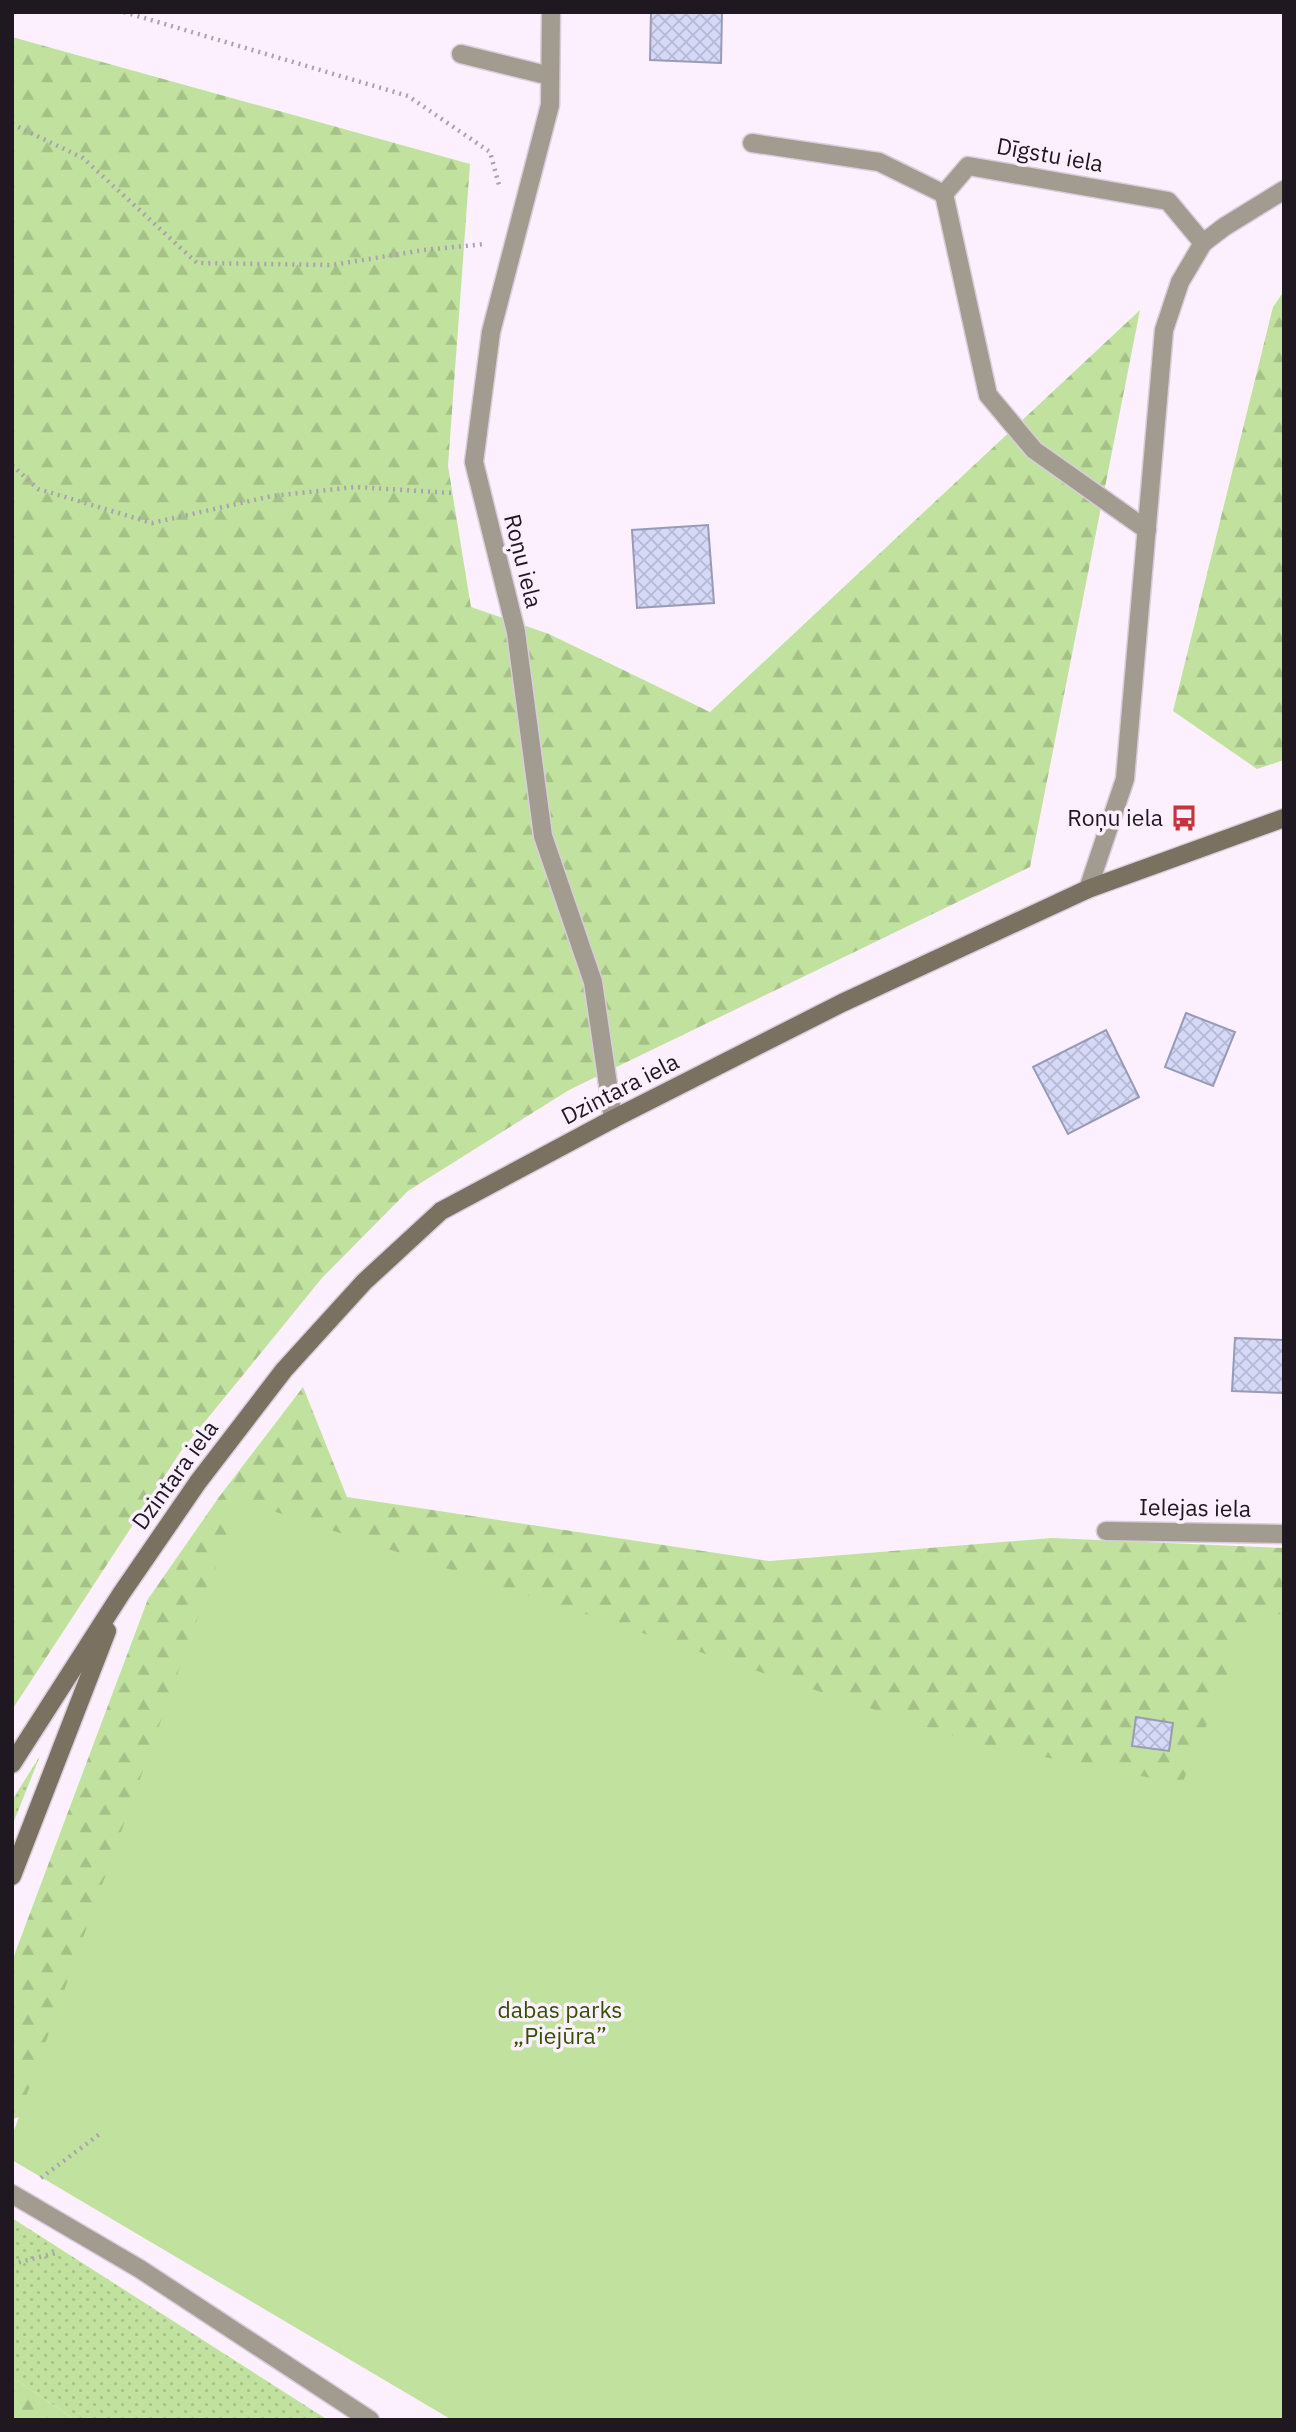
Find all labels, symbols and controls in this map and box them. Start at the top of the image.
street label: Dīgstu iela [994,130,1106,178]
street label: Roņu iela [498,511,550,611]
place label: Roņu iela [1067,802,1163,832]
bus stop icon: Roņu iela [1169,803,1199,833]
street label: Dzintara iela [556,1046,683,1131]
street label: Dzintara iela [124,1414,224,1535]
street label: Ielejas iela [1139,1491,1251,1523]
park label: dabas parks „Piejūra” [497,1994,623,2050]

